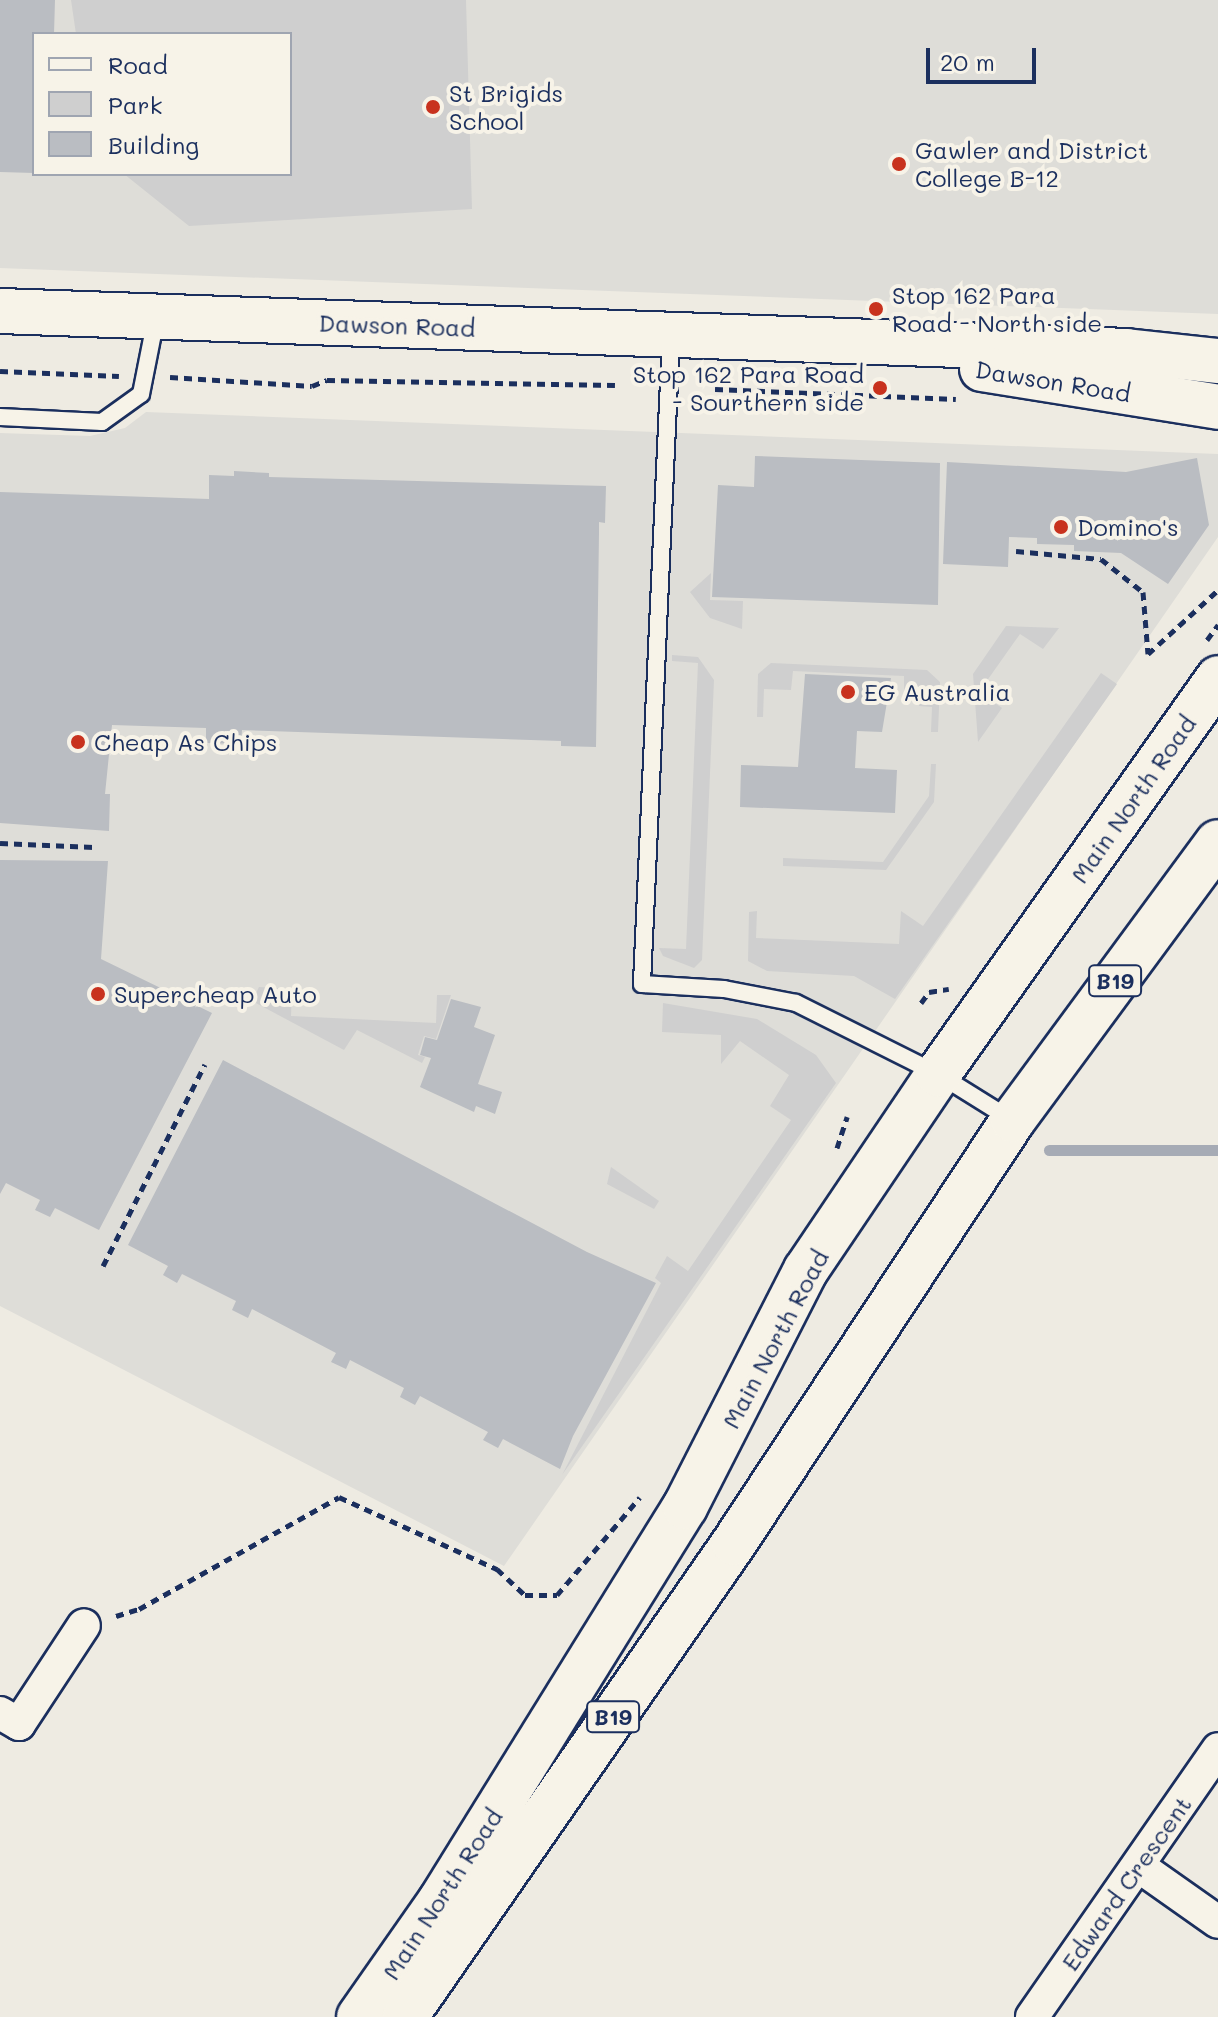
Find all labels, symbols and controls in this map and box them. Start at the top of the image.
legend [32,32,292,176]
scale bar [930,32,1040,82]
text: 20 m [940,46,995,77]
text: Road [108,49,168,80]
place label: St Brigids School [449,79,563,135]
text: Park [108,89,162,120]
marker: St Brigids School [424,98,442,116]
text: Building [108,129,199,160]
place label: Gawler and District College B-12 [915,136,1148,192]
marker: Gawler and District College B-12 [890,155,908,173]
place label: Stop 162 Para Road - North side [892,281,1102,337]
marker: Stop 162 Para Road - North side [867,300,885,318]
street label: Dawson Road [318,308,476,342]
street label: Dawson Road [973,355,1133,407]
place label: Stop 162 Para Road - Sourthern side [633,360,864,416]
marker: Stop 162 Para Road - Sourthern side [871,379,889,397]
place label: Domino's [1077,513,1179,541]
marker: Domino's [1052,518,1070,536]
place label: EG Australia [864,678,1010,706]
marker: EG Australia [839,683,857,701]
street label: Main North Road [1064,710,1202,888]
place label: Cheap As Chips [94,728,277,756]
marker: Cheap As Chips [69,733,87,751]
road number: B19 [1087,963,1143,999]
place label: Supercheap Auto [114,980,317,1008]
marker: Supercheap Auto [89,985,107,1003]
street label: Main North Road [716,1245,834,1433]
road number: B19 [585,1699,641,1735]
street label: Edward Crescent [1055,1790,1197,1976]
street label: Main North Road [376,1803,508,1985]

